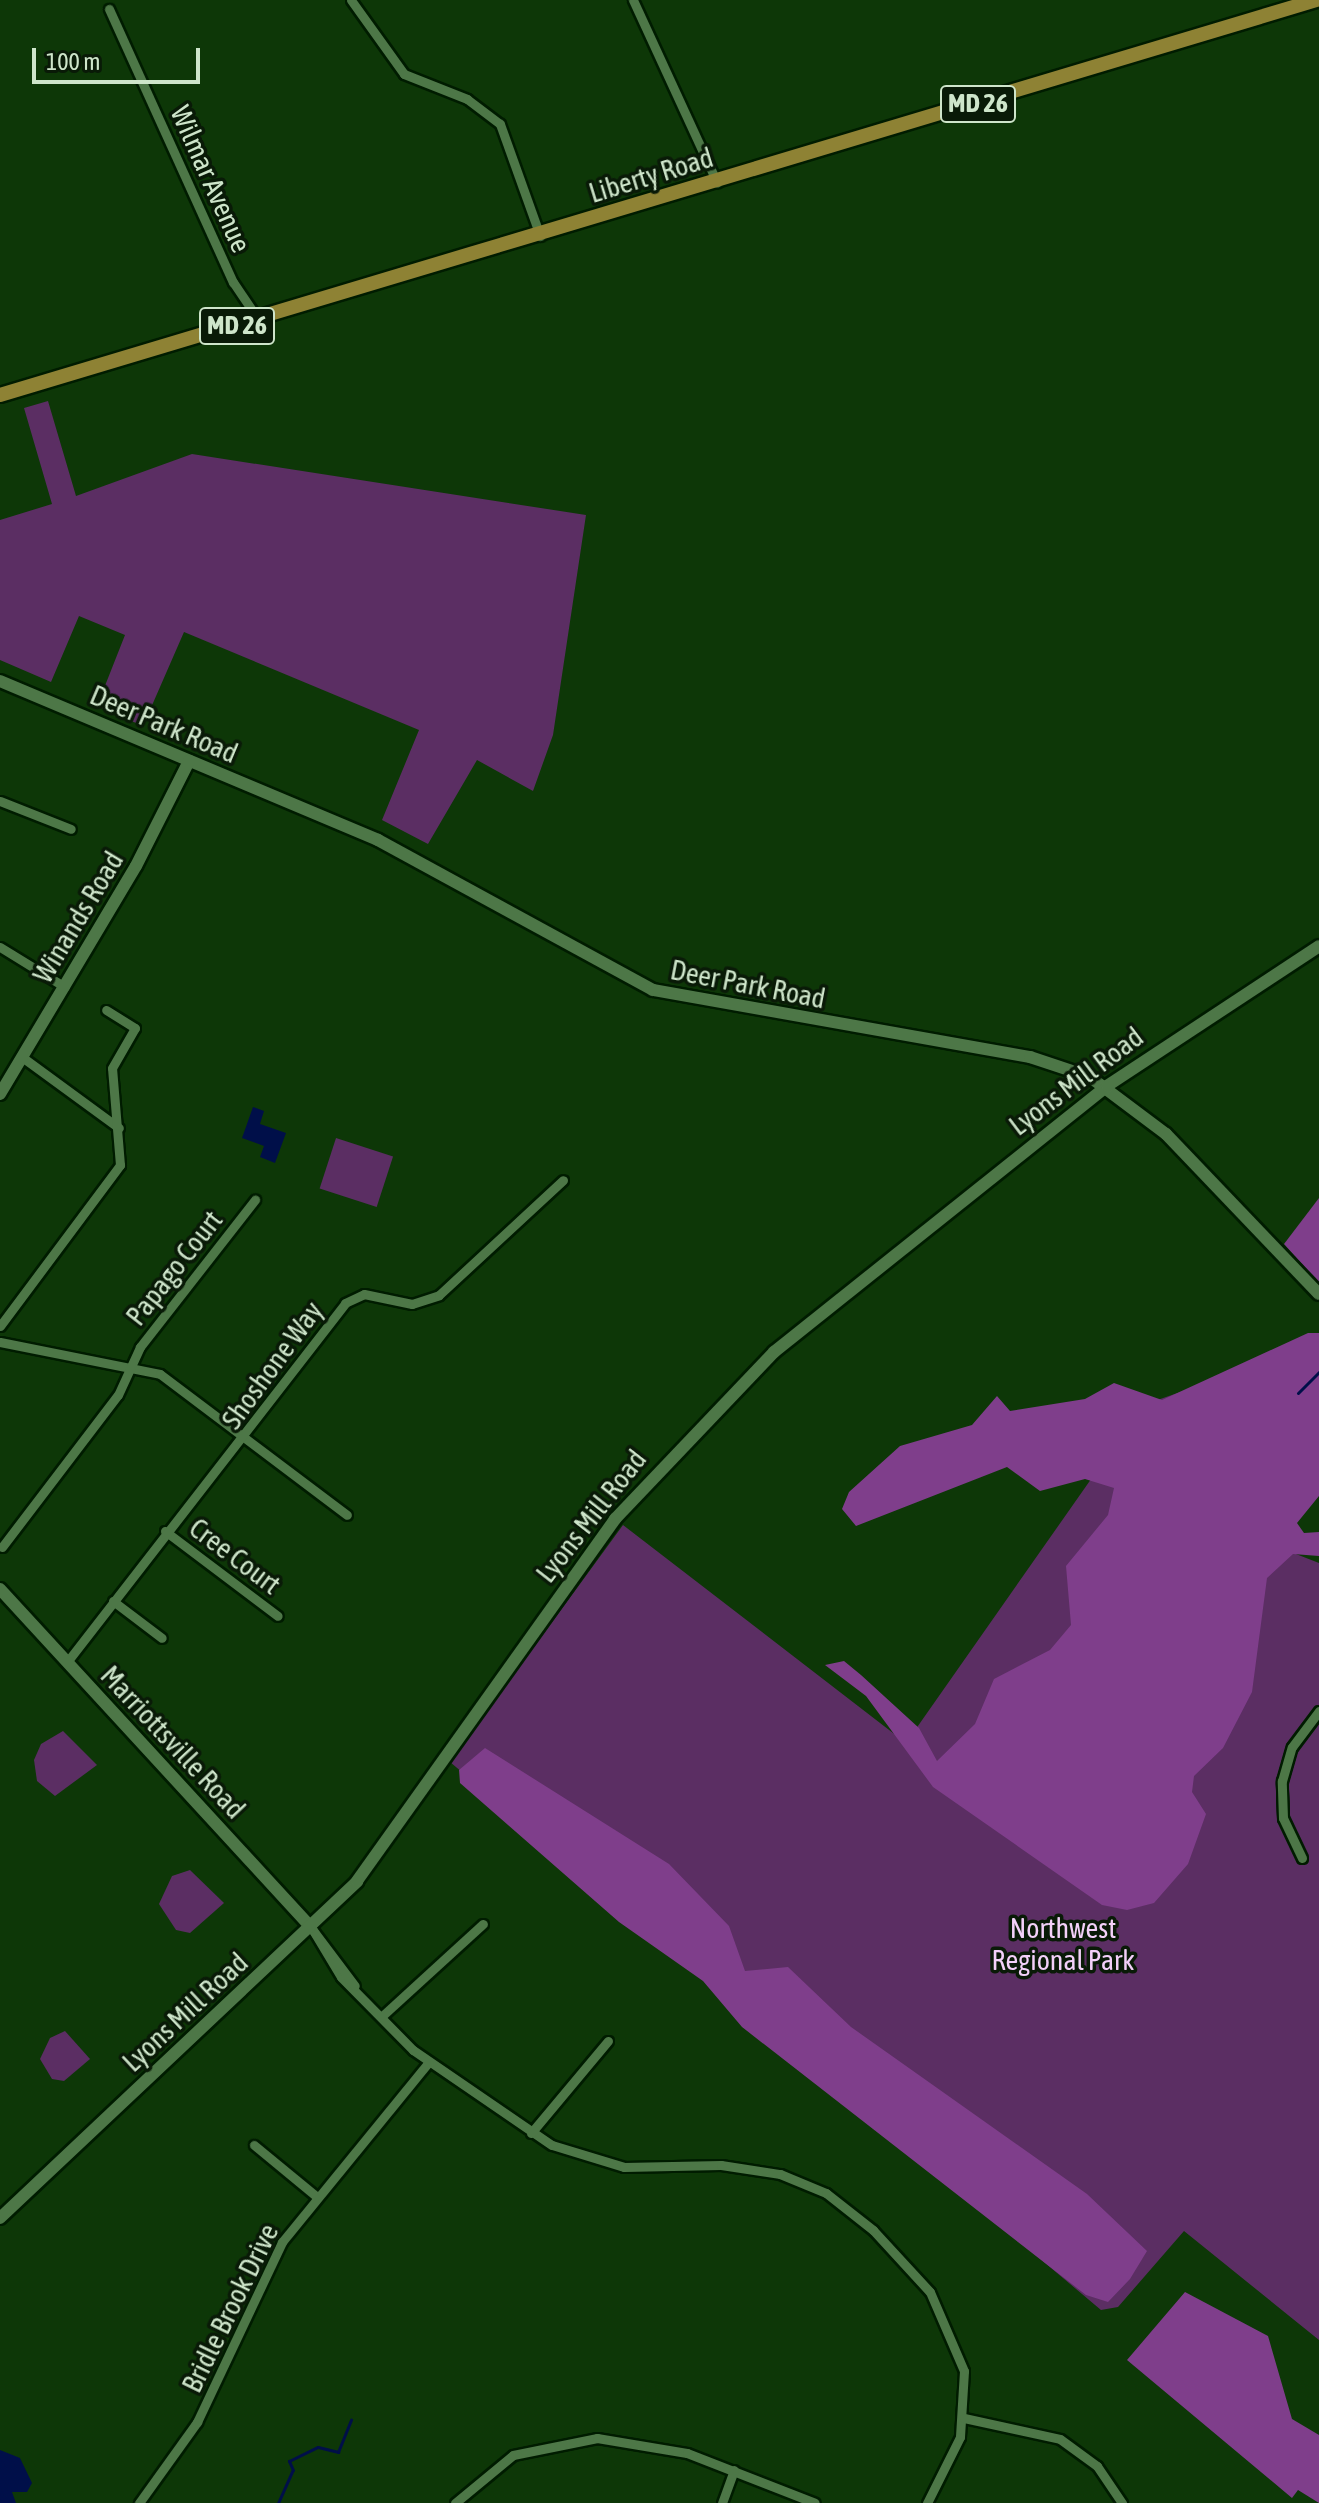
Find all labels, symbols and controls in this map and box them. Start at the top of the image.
scale bar [36,32,204,82]
text: 100 m [46,48,100,75]
road number: MD 26 [940,82,1016,126]
street label: Wilmar Avenue [164,100,258,258]
street label: Liberty Road [585,140,717,210]
road number: MD 26 [199,304,275,348]
street label: Deer Park Road [85,678,243,770]
street label: Winands Road [26,845,130,989]
street label: Deer Park Road [668,953,828,1015]
street label: Lyons Mill Road [1002,1020,1150,1142]
street label: Papago Court [119,1204,229,1332]
street label: Shoshone Way [215,1295,329,1435]
street label: Lyons Mill Road [529,1443,653,1589]
street label: Cree Court [183,1511,287,1601]
street label: Marriottsville Road [94,1659,252,1825]
park label: Northwest Regional Park [992,1911,1134,1977]
street label: Lyons Mill Road [115,1945,255,2079]
street label: Bridle Brook Drive [175,2218,285,2398]

